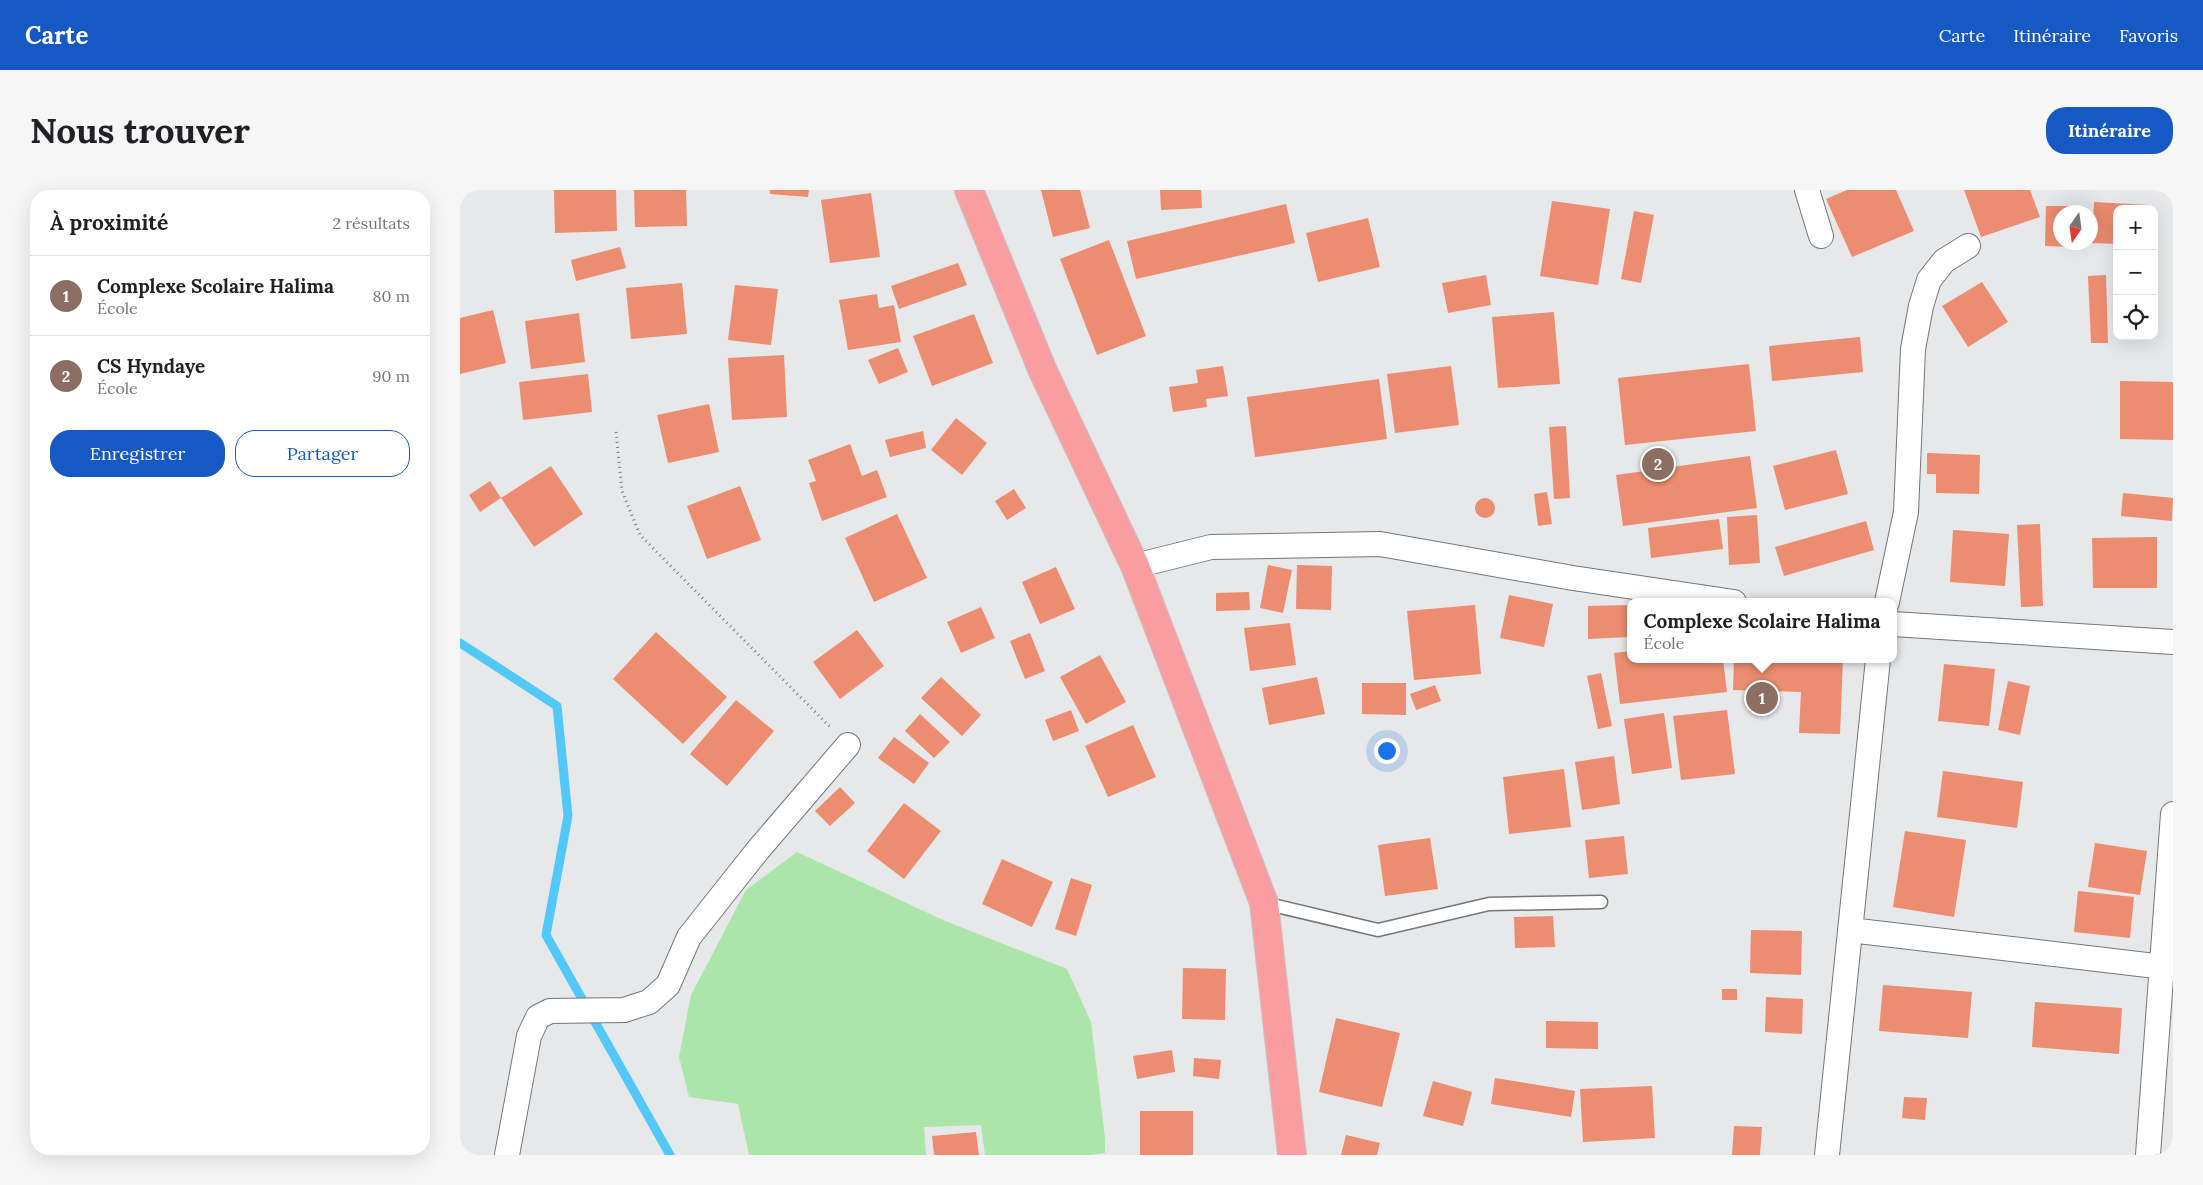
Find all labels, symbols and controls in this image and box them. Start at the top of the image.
text: Carte [25,20,88,51]
text: Carte [1939,24,1985,47]
text: Itinéraire [2013,24,2091,47]
text: Favoris [2119,24,2178,47]
button: Itinéraire [2046,107,2173,154]
text: Nous trouver [30,108,250,153]
north arrow [2053,205,2098,250]
map controls [2113,205,2158,340]
button: + [2113,205,2158,250]
text: À proximité [50,209,168,236]
text: 2 résultats [332,213,410,233]
button: − [2113,250,2158,295]
text: Complexe Scolaire Halima [97,274,334,298]
text: 1 [63,286,69,306]
text: 80 m [373,286,410,306]
button: locate [2113,295,2158,340]
text: École [97,298,138,318]
text: CS Hyndaye [97,354,205,378]
text: 2 [62,366,70,386]
text: 90 m [372,366,410,386]
text: École [97,378,138,398]
button: Enregistrer [50,430,225,477]
button: Partager [235,430,410,477]
pin: 2 [1642,445,1674,483]
popup [1627,598,1897,663]
text: Complexe Scolaire Halima [1644,609,1880,633]
text: École [1644,633,1684,653]
pin: 1 [1746,679,1778,717]
your location [1374,738,1400,764]

